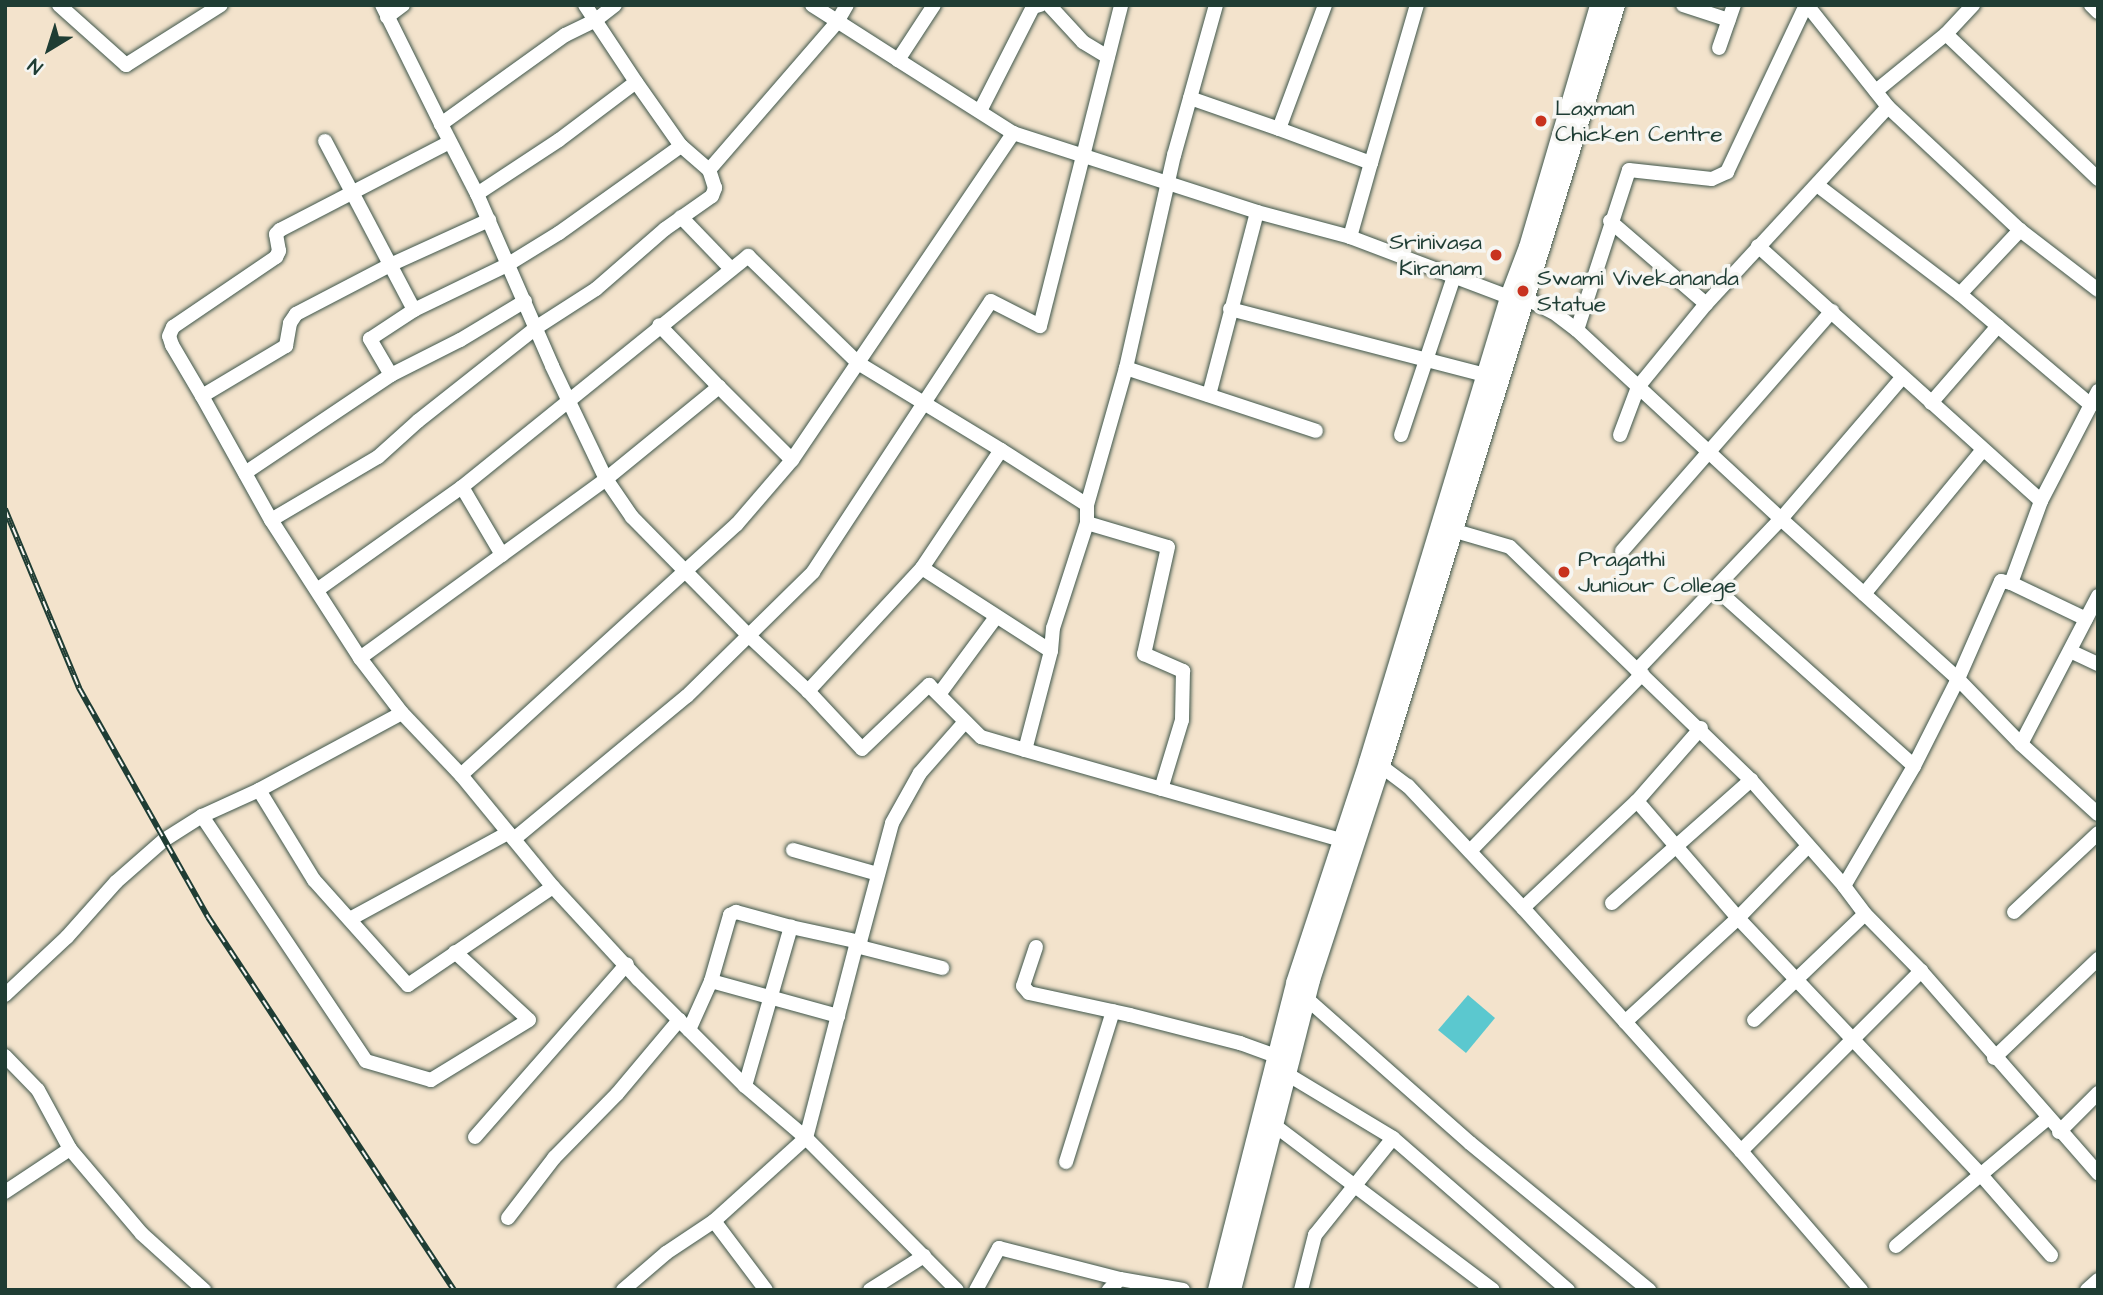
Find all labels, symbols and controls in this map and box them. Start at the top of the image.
north arrow [14,14,84,84]
text: N [23,52,49,80]
place label: Laxman Chicken Centre [1555,94,1723,148]
marker: Laxman Chicken Centre [1533,113,1549,129]
place label: Srinivasa Kiranam [1389,228,1482,282]
marker: Srinivasa Kiranam [1488,247,1504,263]
place label: Swami Vivekananda Statue [1537,264,1739,318]
marker: Swami Vivekananda Statue [1515,283,1531,299]
place label: Pragathi Juniour College [1578,545,1737,599]
marker: Pragathi Juniour College [1556,564,1572,580]

